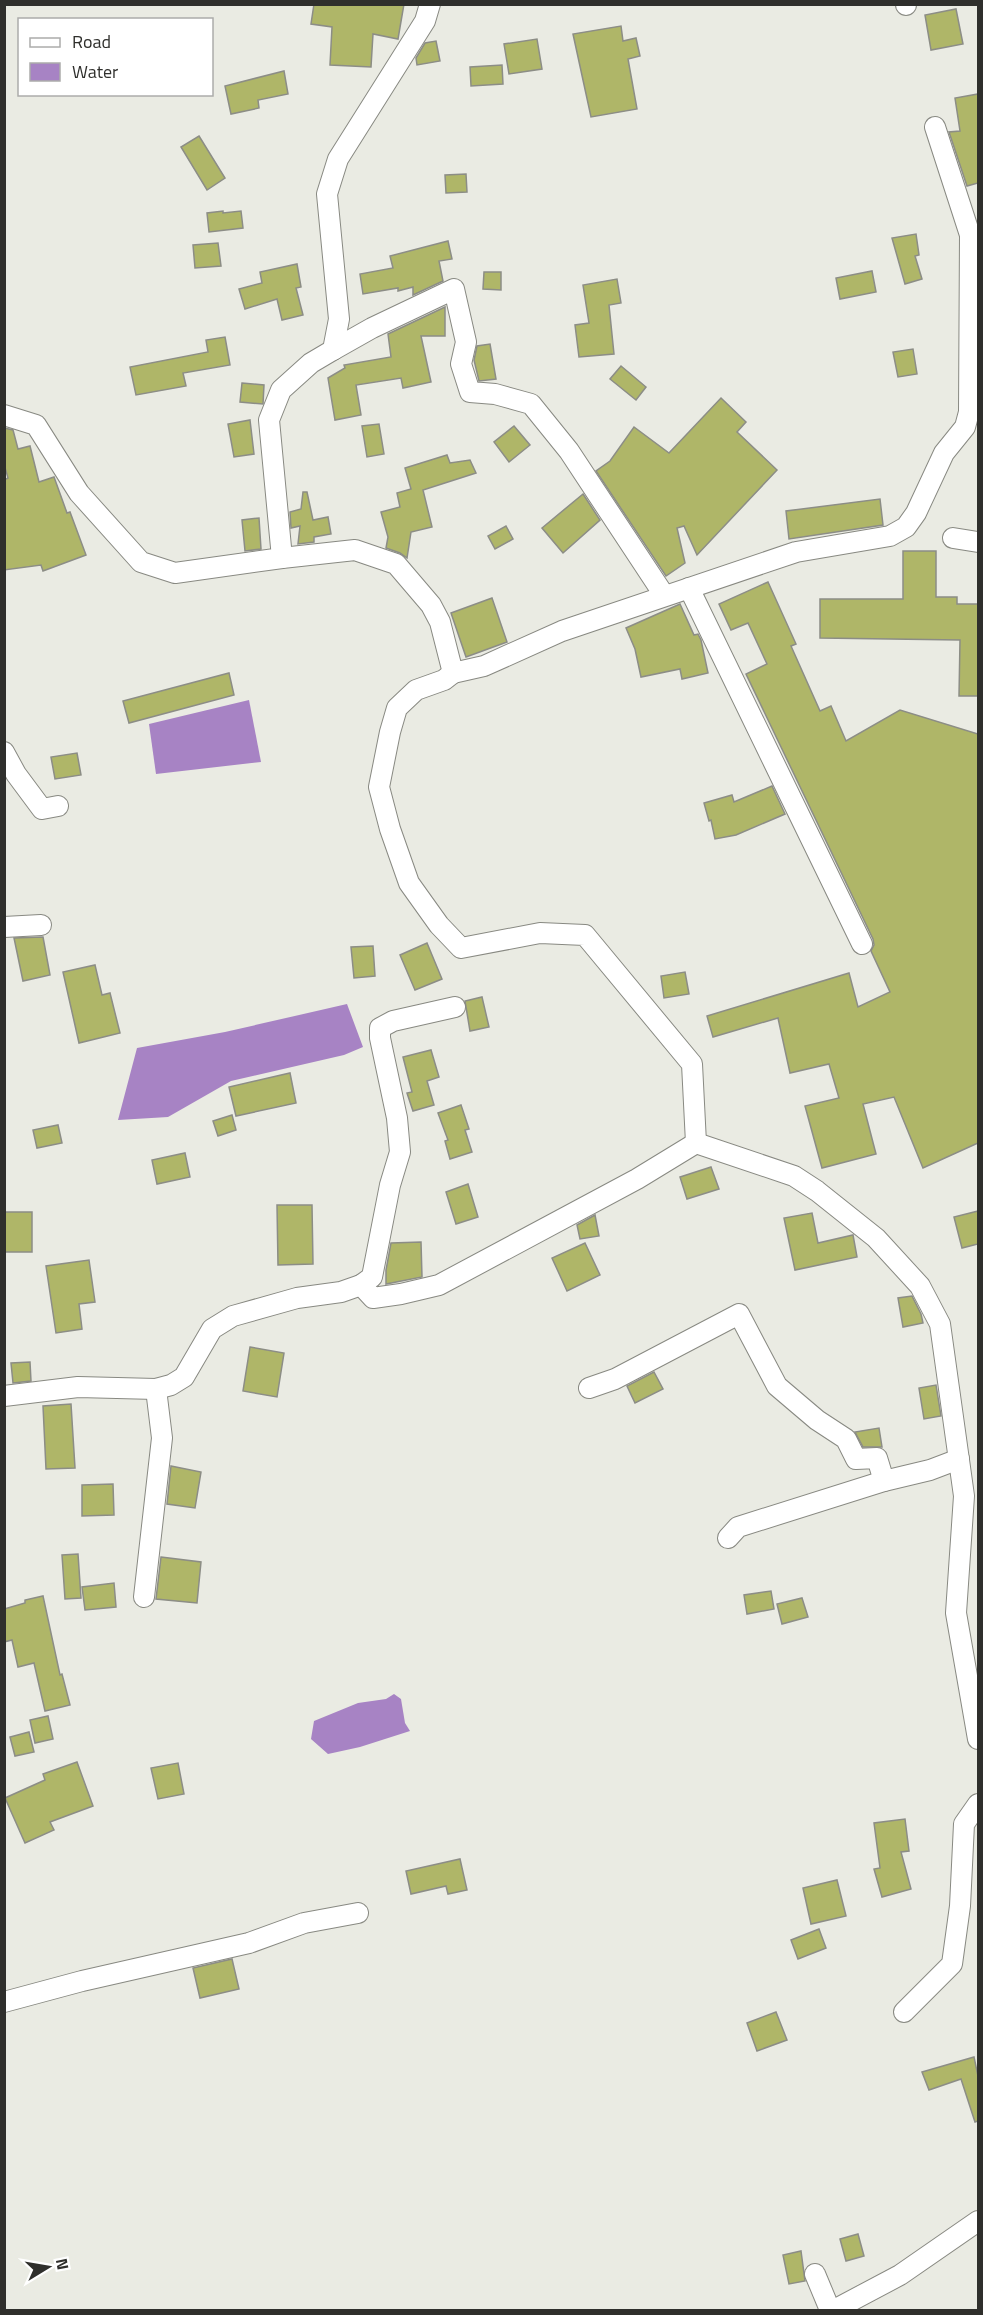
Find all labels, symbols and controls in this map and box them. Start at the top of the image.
legend [18,18,213,96]
text: Road [72,28,111,55]
text: Water [72,58,118,85]
north arrow [18,2237,78,2297]
text: N [50,2256,76,2272]

